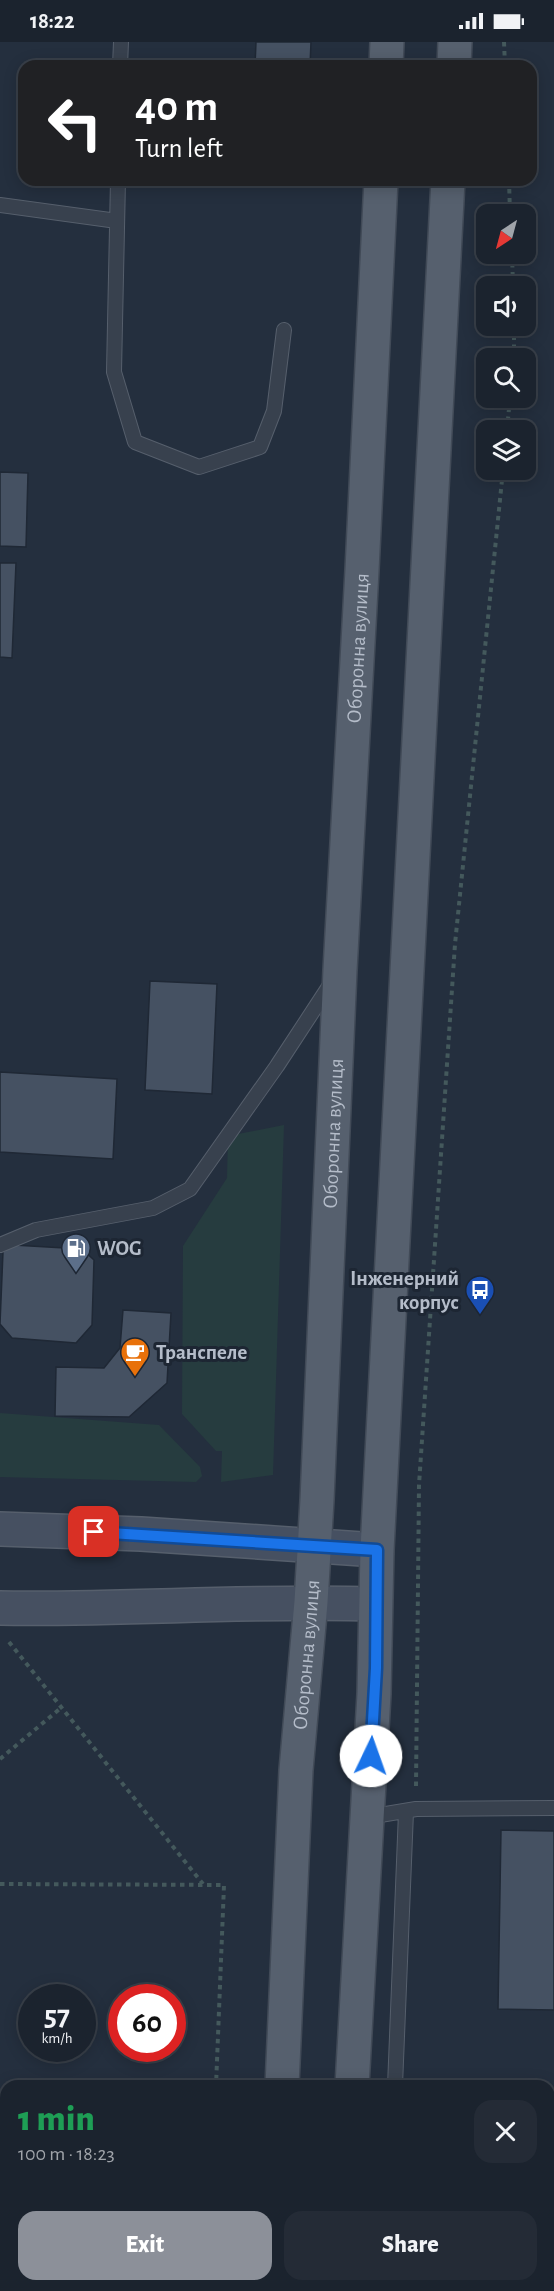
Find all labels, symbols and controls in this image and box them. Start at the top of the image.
text: 18:22 [30,10,75,32]
icon: left [36,84,114,162]
text: 40 m [135,86,218,128]
text: Turn left [135,135,223,162]
north arrow [476,204,536,264]
map controls [476,204,536,480]
button: sound [476,276,536,336]
button: search [476,348,536,408]
button: layers [476,420,536,480]
street label: Оборонна вулиця [343,572,372,724]
street label: Оборонна вулиця [319,1058,347,1209]
fuel station icon: WOG [60,1232,92,1274]
place label: WOG [97,1238,142,1259]
place label: Інженерний корпус [350,1268,459,1313]
bus stop icon: Інженерний корпус [464,1274,496,1316]
cafe icon: Транспеле [119,1336,151,1378]
place label: Транспеле [156,1342,247,1363]
pin [68,1506,119,1557]
icon: arrive [77,1515,110,1548]
street label: Оборонна вулиця [289,1579,323,1731]
position arrow [339,1724,403,1788]
speed limit sign: 60 [108,1984,186,2062]
text: 57 [44,2001,70,2031]
text: km/h [42,2031,72,2046]
button: close [474,2100,537,2163]
text: 1 min [18,2101,95,2137]
text: 100 m · 18:23 [18,2144,115,2164]
button: Exit [18,2211,272,2280]
button: Share [284,2211,537,2280]

